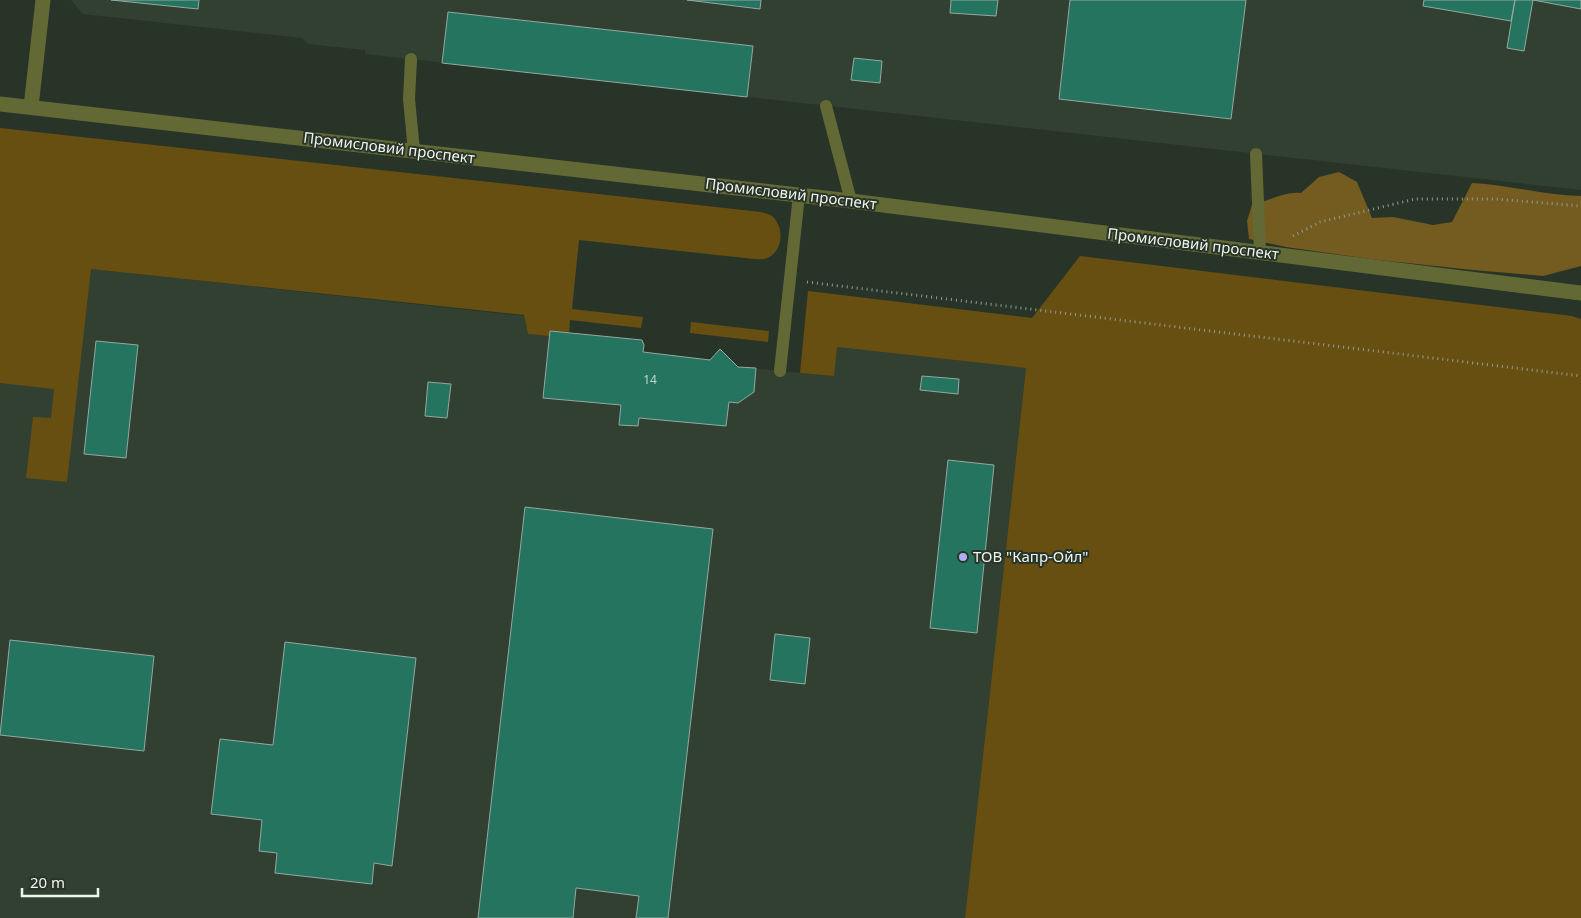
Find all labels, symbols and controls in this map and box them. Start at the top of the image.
street label: Промисловий проспект [302,127,476,167]
street label: Промисловий проспект [704,173,878,213]
street label: Промисловий проспект [1106,223,1280,263]
house number: 14 [643,371,657,388]
place label: ТОВ "Капр-Ойл" [973,546,1089,566]
marker: ТОВ "Капр-Ойл" [957,551,969,563]
scale bar [22,866,99,898]
text: 20 m [30,872,65,892]

